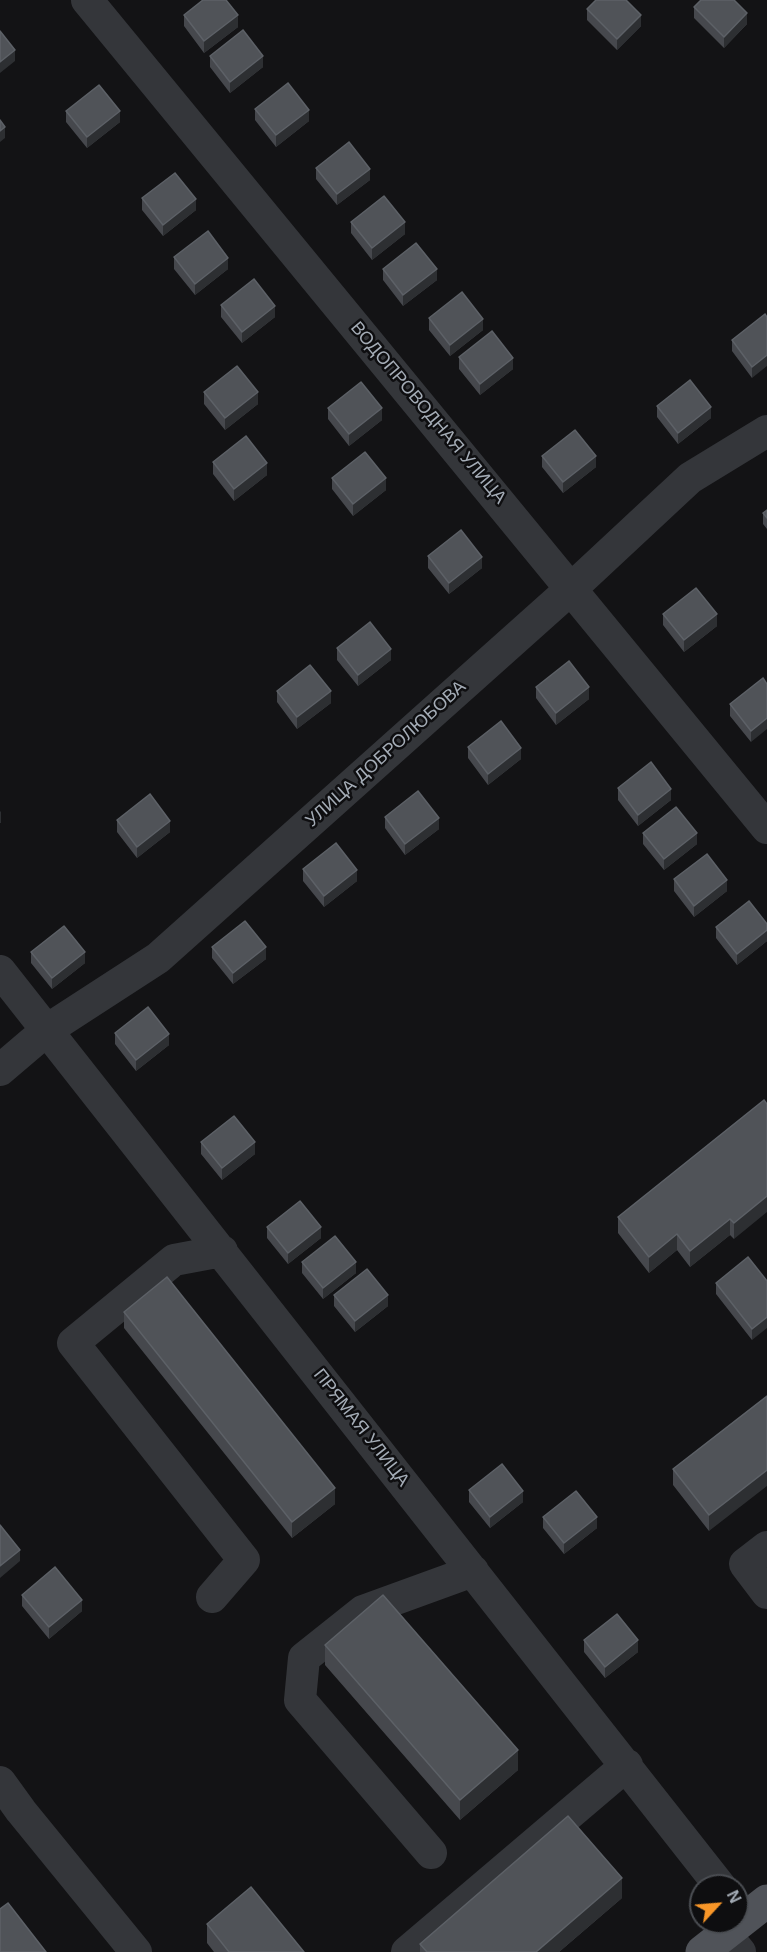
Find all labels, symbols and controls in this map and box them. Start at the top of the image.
street label: ВОДОПРОВОДНАЯ УЛИЦА [346,318,510,508]
street label: УЛИЦА ДОБРОЛЮБОВА [301,676,471,832]
street label: ПРЯМАЯ УЛИЦА [308,1365,414,1491]
north arrow [689,1874,749,1934]
text: N [724,1888,744,1906]

